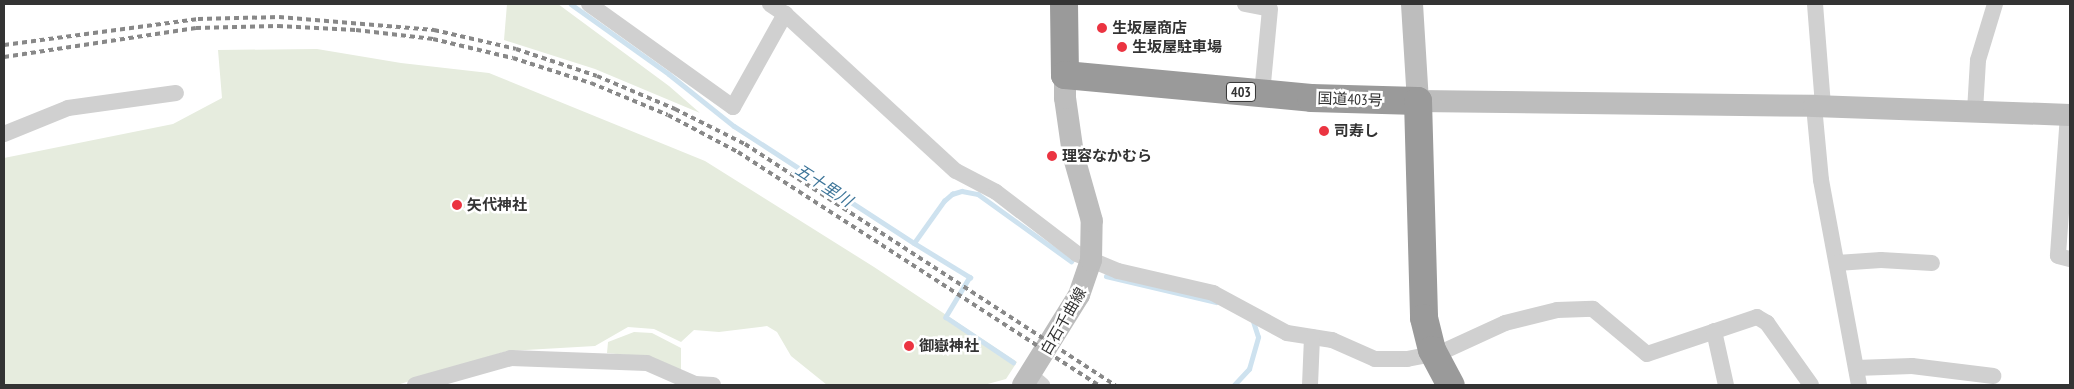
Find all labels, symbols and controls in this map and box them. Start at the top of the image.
place label: 生坂屋商店 [1112,19,1187,37]
marker: 生坂屋商店 [1096,22,1108,34]
place label: 生坂屋駐車場 [1132,38,1222,56]
marker: 生坂屋駐車場 [1116,41,1128,53]
road number: 403 [1225,80,1257,104]
street label: 国道403号 [1317,89,1383,109]
place label: 司寿し [1334,122,1379,140]
marker: 司寿し [1318,125,1330,137]
place label: 理容なかむら [1062,147,1152,165]
marker: 理容なかむら [1046,150,1058,162]
water label: 五十里川 [792,160,856,210]
place label: 矢代神社 [467,196,527,214]
marker: 矢代神社 [451,199,463,211]
street label: 白石千曲線 [1036,284,1090,358]
place label: 御嶽神社 [919,337,979,355]
marker: 御嶽神社 [903,340,915,352]

